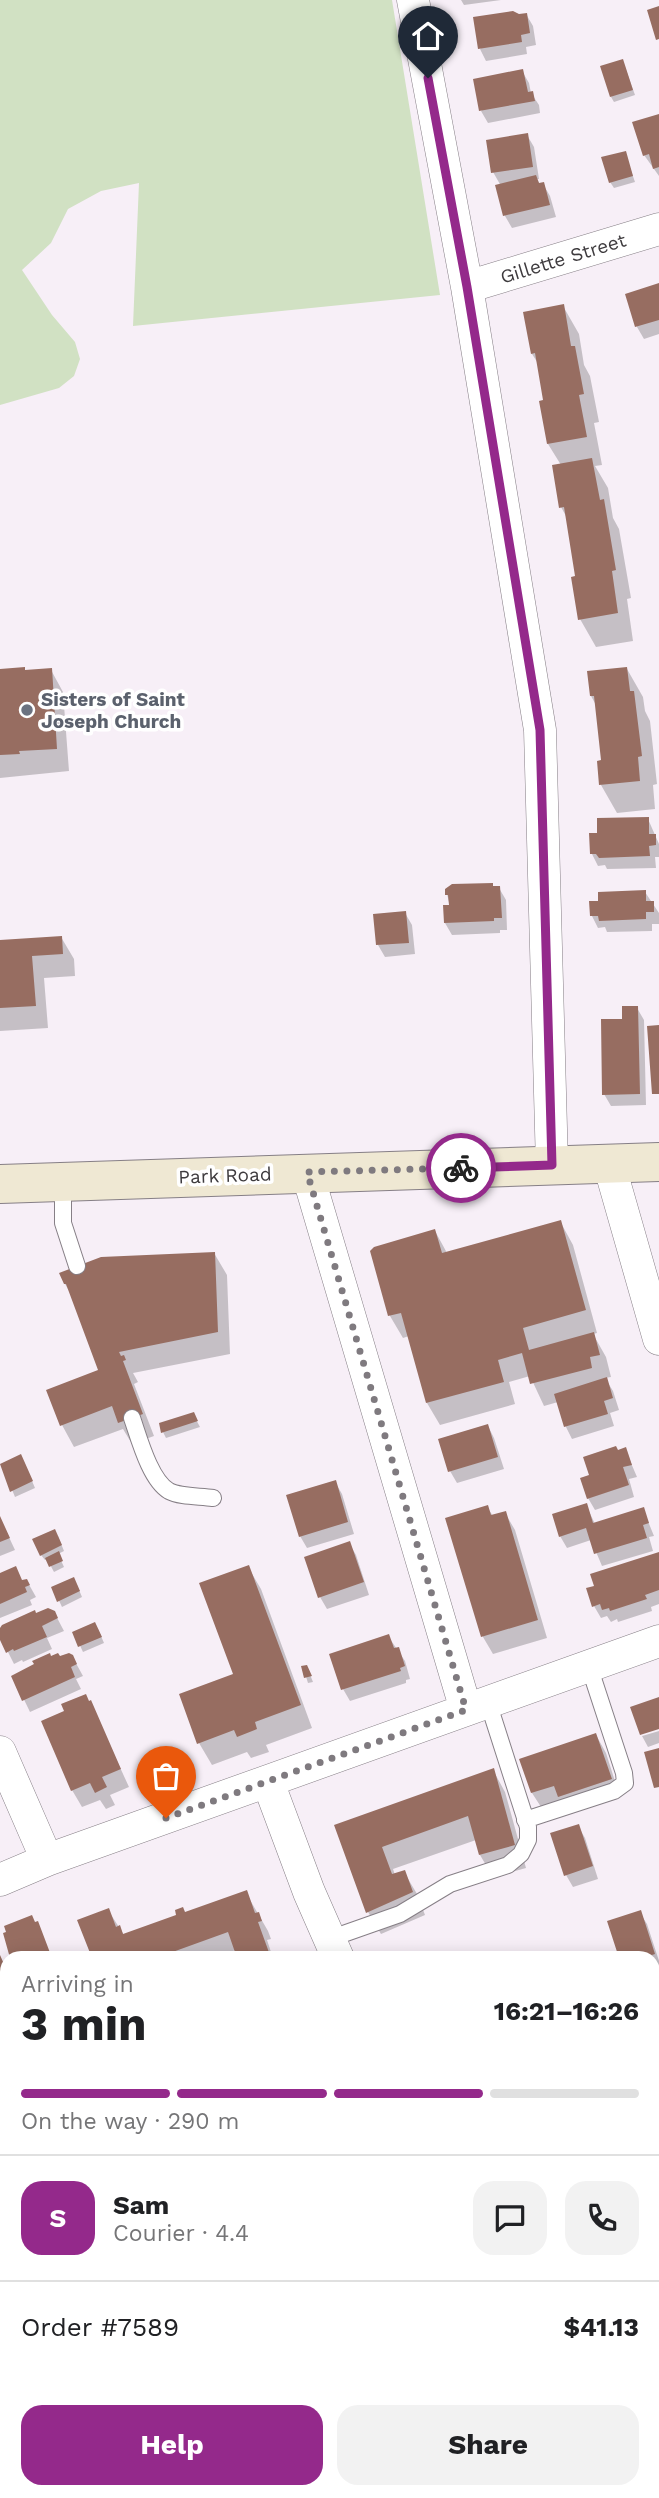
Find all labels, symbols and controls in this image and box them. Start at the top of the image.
pin [398,6,458,78]
icon: home [409,17,447,55]
street label: Gillette Street [497,228,629,289]
place label: Sisters of Saint Joseph Church [41,688,186,733]
marker: Sisters of Saint Joseph Church [19,702,35,718]
courier [426,1133,496,1203]
icon: bike [442,1149,480,1187]
street label: Park Road [178,1162,272,1189]
pin [136,1746,196,1818]
icon: bag [147,1757,185,1795]
text: Arriving in [21,1971,134,1998]
text: 16:21–16:26 [494,1996,639,2026]
text: 3 min [21,1997,147,2051]
text: On the way · 290 m [21,2108,239,2135]
button: chat [473,2181,547,2255]
button: phone [565,2181,639,2255]
text: Sam [113,2190,169,2220]
text: S [50,2203,66,2233]
text: Courier · 4.4 [113,2220,249,2247]
text: Order #7589 [21,2312,179,2342]
text: $41.13 [563,2312,639,2342]
button: Help [21,2405,323,2485]
button: Share [337,2405,639,2485]

